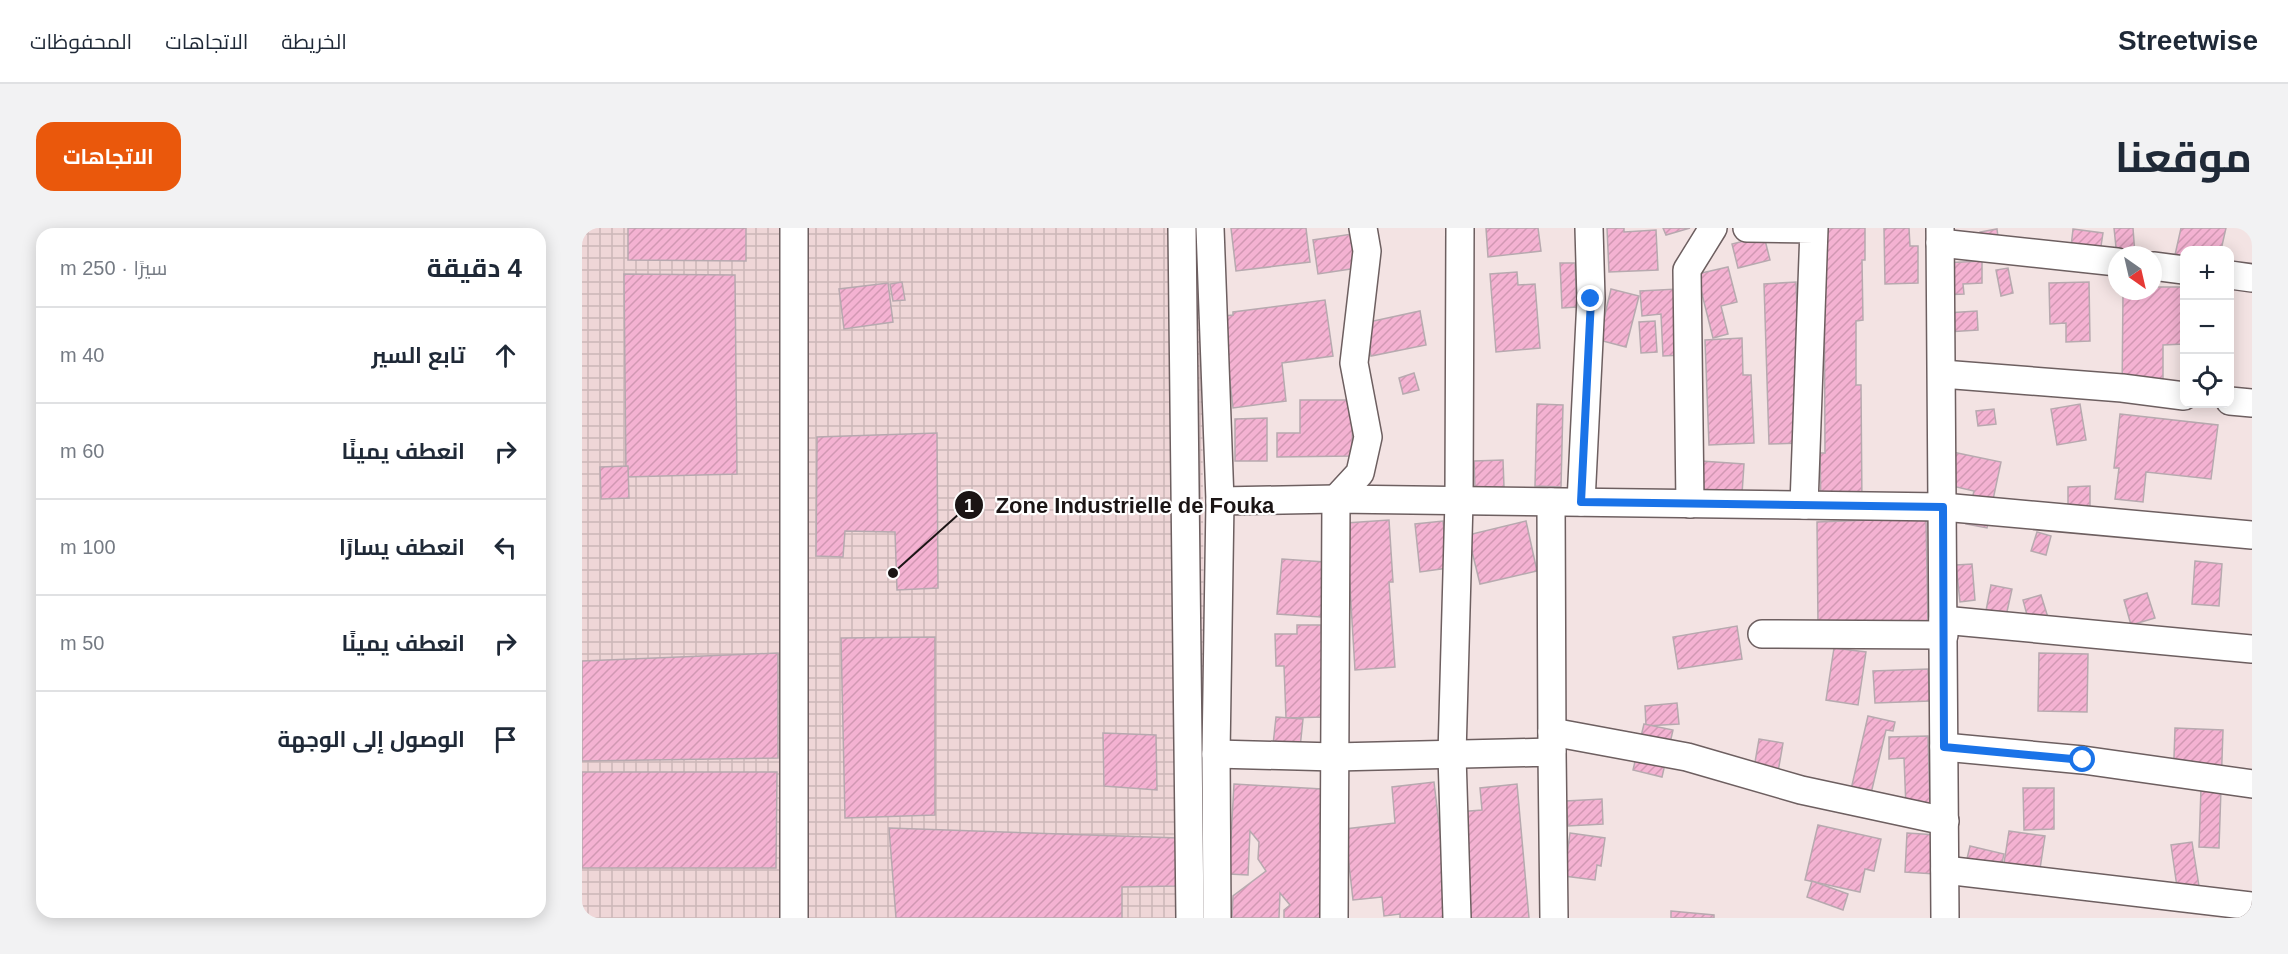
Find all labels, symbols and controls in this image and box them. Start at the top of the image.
text: Streetwise [2118,25,2258,56]
text: المحفوظات [30,30,132,53]
text: الاتجاهات [165,30,248,53]
text: الخريطة [281,30,347,53]
button: الاتجاهات [36,122,181,191]
text: موقعنا [2115,134,2252,181]
north arrow [2108,246,2162,300]
map controls [2180,246,2234,408]
button: + [2180,246,2234,300]
text: 4 دقيقة [427,253,522,283]
text: سيرًا · 250 m [60,257,167,279]
route end [1577,285,1603,311]
button: − [2180,300,2234,354]
icon: ahead [489,339,522,372]
text: تابع السير [371,343,465,368]
text: 40 m [60,344,104,366]
button: locate [2180,354,2234,408]
icon: right [489,435,522,468]
text: انعطف يمينًا [342,439,465,464]
text: 60 m [60,440,104,462]
callout: Zone Industrielle de Fouka [954,485,1287,525]
text: Zone Industrielle de Fouka [996,493,1275,518]
text: 1 [964,496,974,516]
icon: left [489,531,522,564]
text: انعطف يسارًا [339,535,465,560]
text: 100 m [60,536,116,558]
icon: right [489,627,522,660]
text: انعطف يمينًا [342,631,465,656]
text: 50 m [60,632,104,654]
icon: arrive [489,723,522,756]
text: الوصول إلى الوجهة [278,727,465,752]
route start [2069,746,2095,772]

